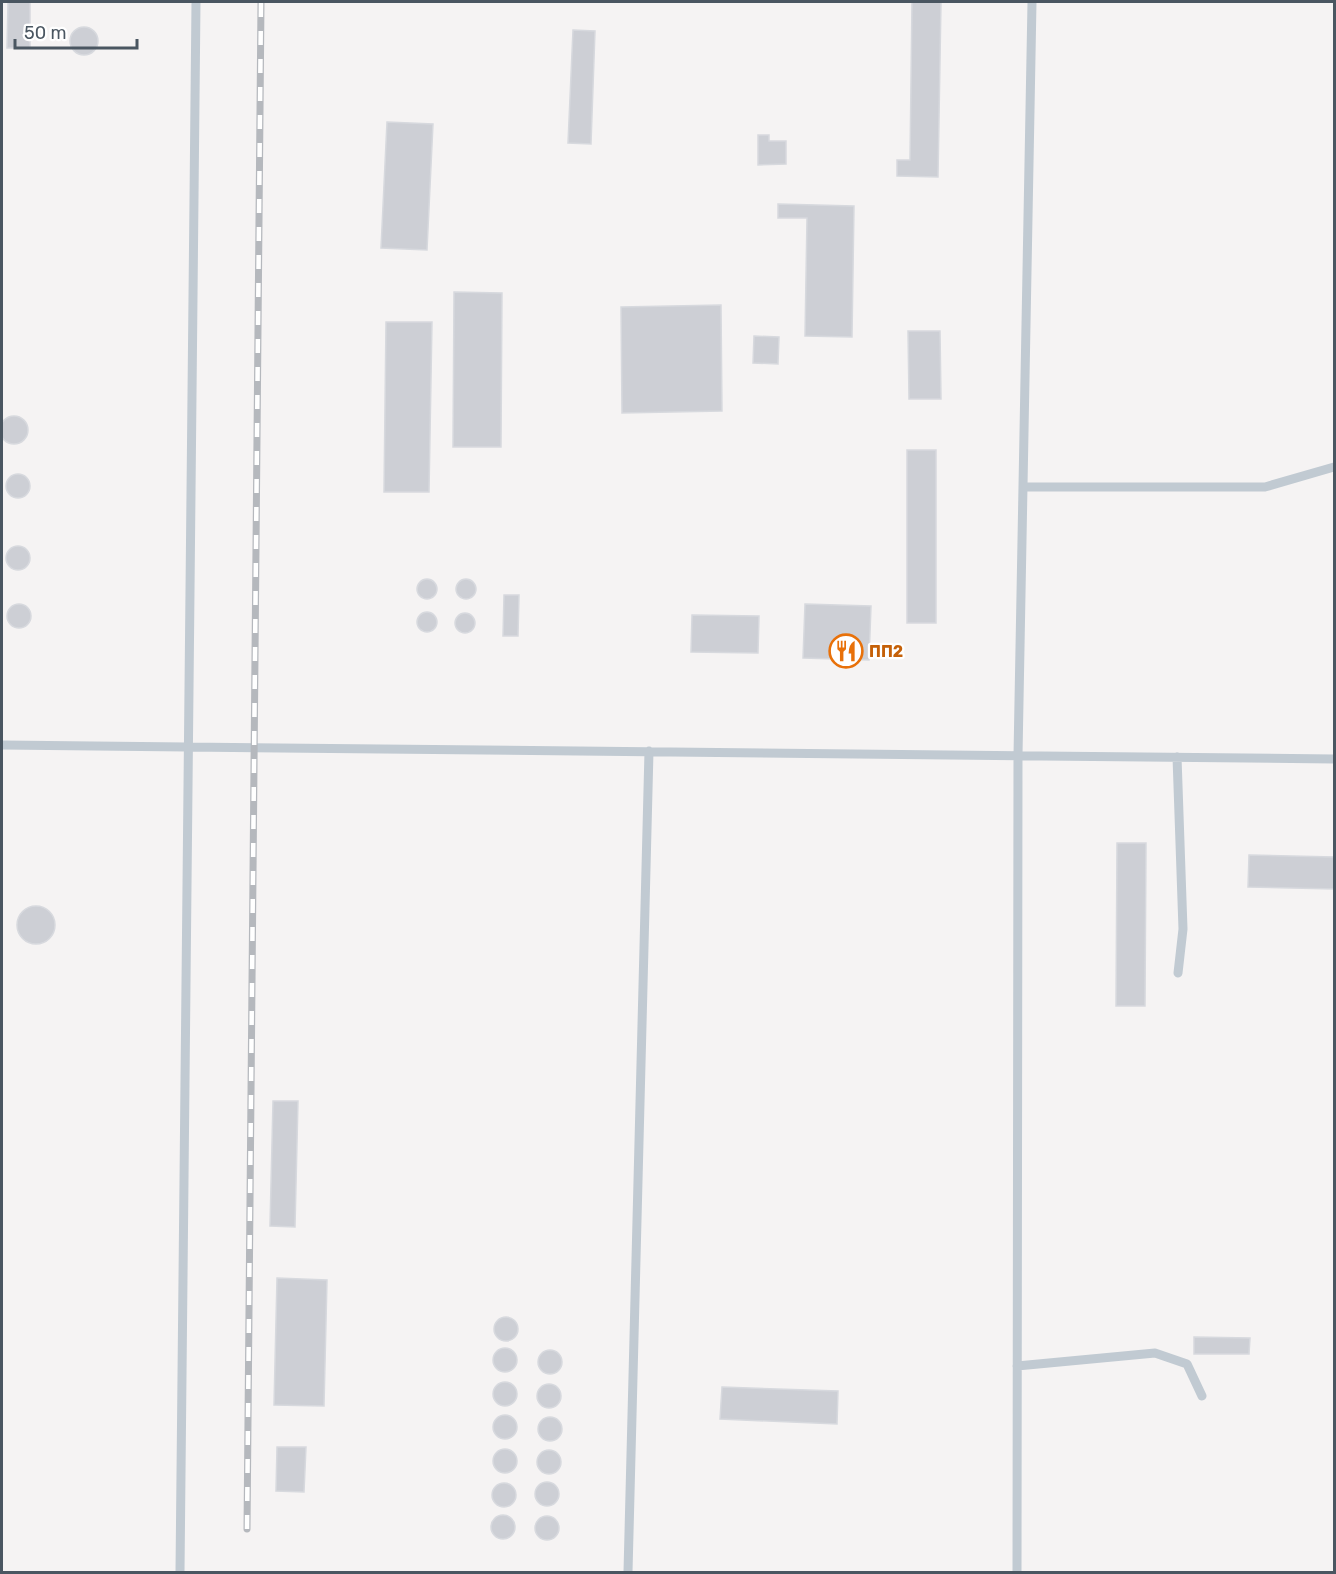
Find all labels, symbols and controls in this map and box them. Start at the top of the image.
scale bar [15,12,136,50]
text: 50 m [24,22,67,44]
restaurant icon: ПП2 [828,633,864,669]
place label: ПП2 [869,642,903,661]

